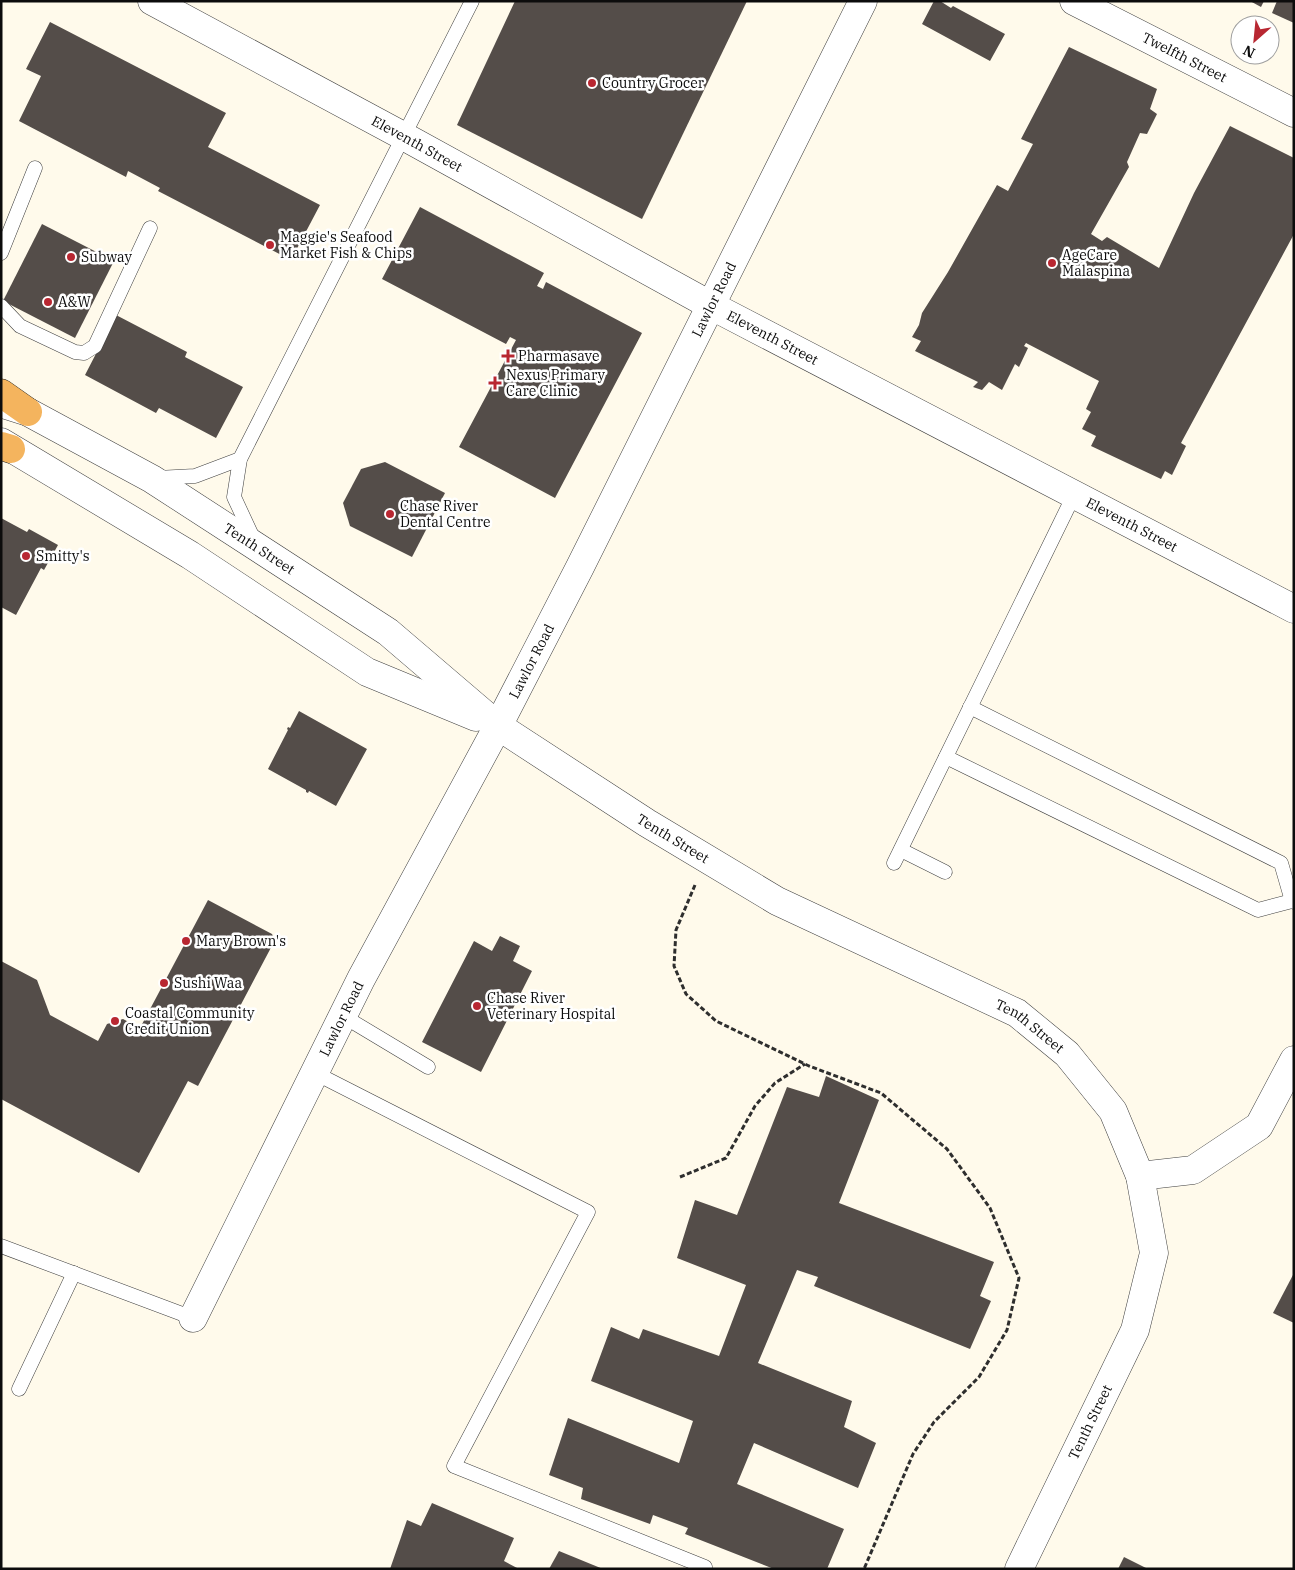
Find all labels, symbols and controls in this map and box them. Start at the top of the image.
north arrow [1230,15,1280,65]
street label: Twelfth Street [1139,28,1230,86]
text: N [1240,41,1258,62]
place label: Country Grocer [602,74,705,92]
marker: Country Grocer [586,77,598,89]
street label: Eleventh Street [368,112,466,176]
place label: Maggie's Seafood Market Fish & Chips [280,228,412,262]
marker: Maggie's Seafood Market Fish & Chips [264,239,276,251]
place label: AgeCare Malaspina [1062,246,1130,280]
place label: Subway [81,248,132,266]
marker: Subway [65,251,77,263]
marker: AgeCare Malaspina [1046,257,1058,269]
street label: Lawlor Road [687,259,740,340]
place label: A&W [58,293,91,311]
marker: A&W [42,296,54,308]
street label: Eleventh Street [724,306,822,369]
place label: Pharmasave [518,347,599,365]
marker: Pharmasave [502,350,514,362]
place label: Nexus Primary Care Clinic [506,366,606,400]
marker: Nexus Primary Care Clinic [488,376,502,390]
street label: Eleventh Street [1083,493,1181,556]
place label: Chase River Dental Centre [400,497,490,531]
marker: Chase River Dental Centre [384,508,396,520]
street label: Tenth Street [220,519,298,578]
place label: Smitty's [36,547,90,565]
marker: Smitty's [20,550,32,562]
street label: Lawlor Road [505,620,558,702]
street label: Tenth Street [633,810,712,867]
place label: Mary Brown's [196,932,286,950]
marker: Mary Brown's [180,935,192,947]
place label: Sushi Waa [174,974,242,992]
marker: Sushi Waa [158,977,170,989]
street label: Lawlor Road [315,978,368,1059]
place label: Chase River Veterinary Hospital [487,989,616,1023]
street label: Tenth Street [992,995,1068,1057]
marker: Chase River Veterinary Hospital [471,1000,483,1012]
place label: Coastal Community Credit Union [125,1004,255,1038]
marker: Coastal Community Credit Union [109,1015,121,1027]
street label: Tenth Street [1064,1382,1116,1462]

